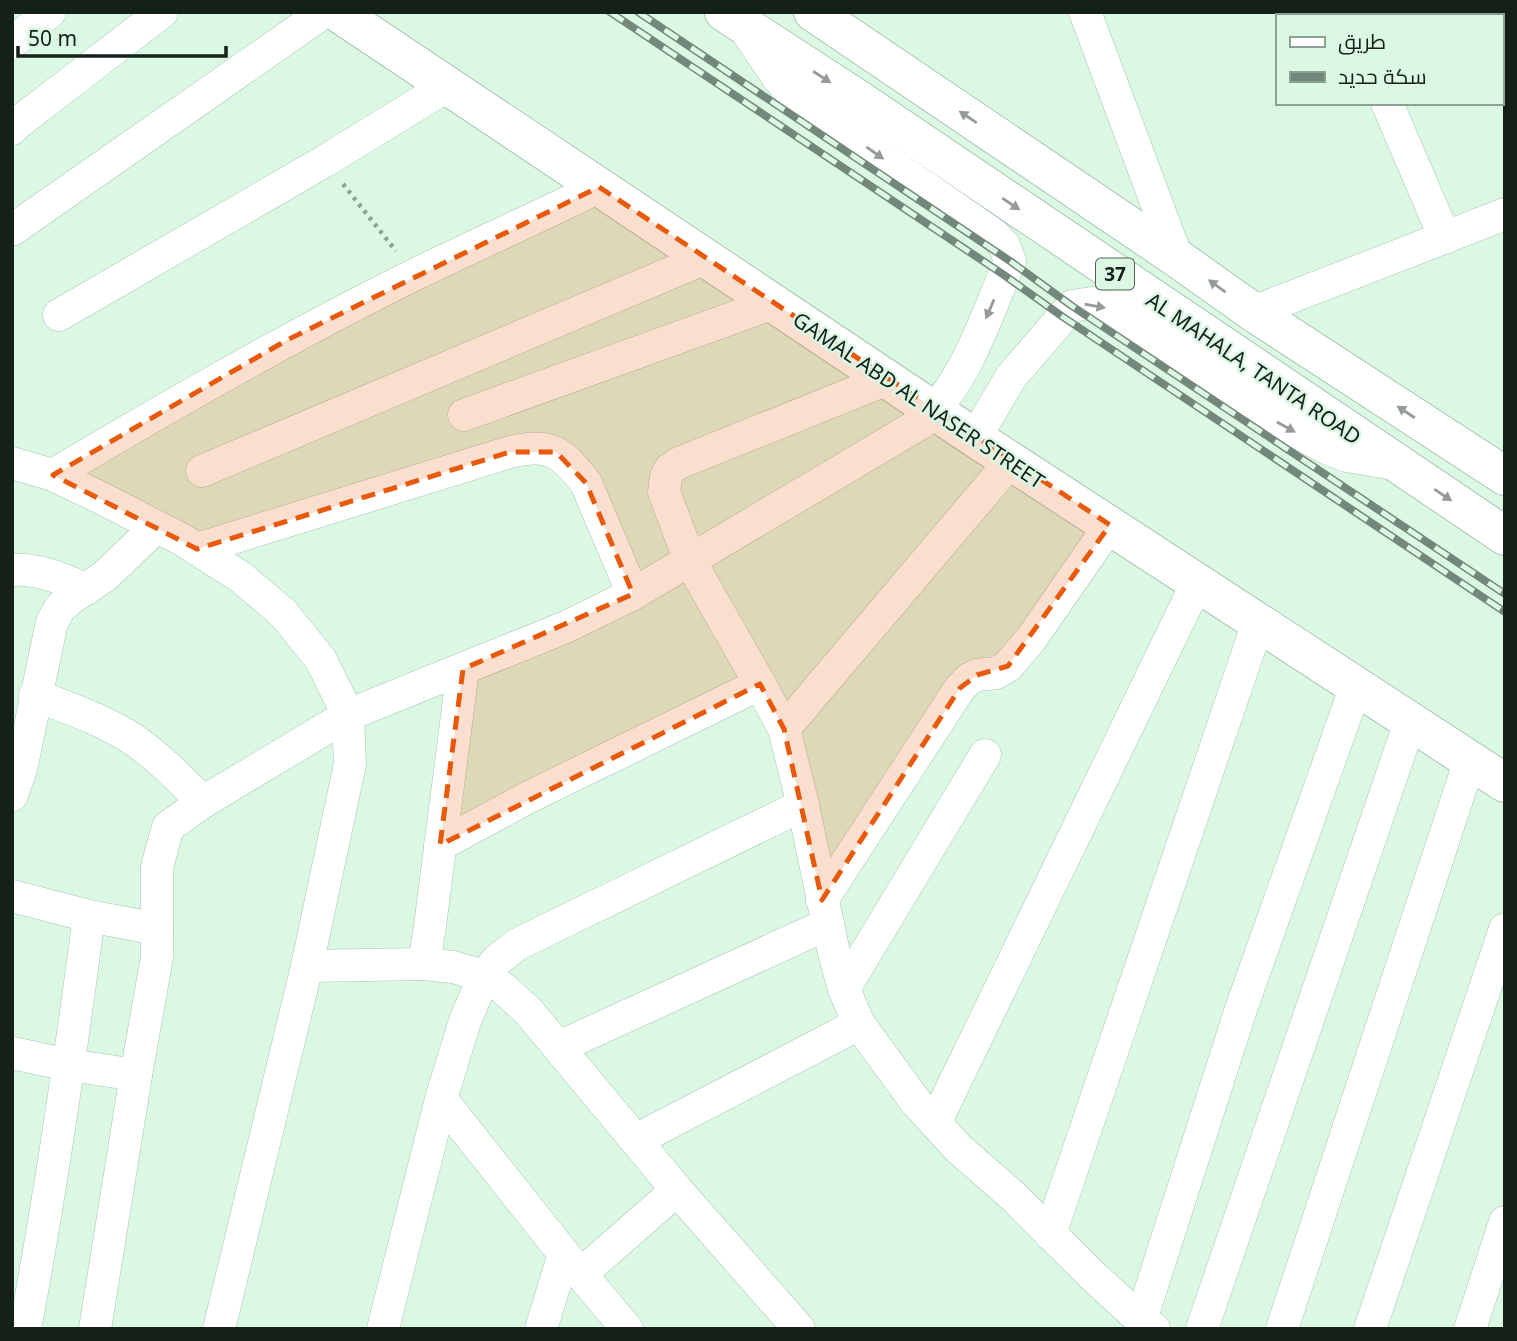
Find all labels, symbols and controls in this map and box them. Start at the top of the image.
scale bar [18,14,226,58]
legend [1276,14,1503,105]
text: 50 m [28,24,77,52]
text: طريق [1338,27,1386,55]
text: سكة حديد [1338,62,1427,90]
one-way arrow [813,70,832,83]
one-way arrow [959,110,977,124]
one-way arrow [866,146,884,160]
one-way arrow [1001,197,1021,210]
road number: 37 [1096,258,1134,290]
one-way arrow [1208,279,1226,293]
street label: AL MAHALA, TANTA ROAD [1141,286,1367,450]
one-way arrow [984,298,995,319]
one-way arrow [1084,301,1106,312]
street label: GAMAL ABD AL NASER STREET [788,305,1051,495]
one-way arrow [1397,405,1416,418]
one-way arrow [1277,421,1296,433]
one-way arrow [1434,489,1453,502]

